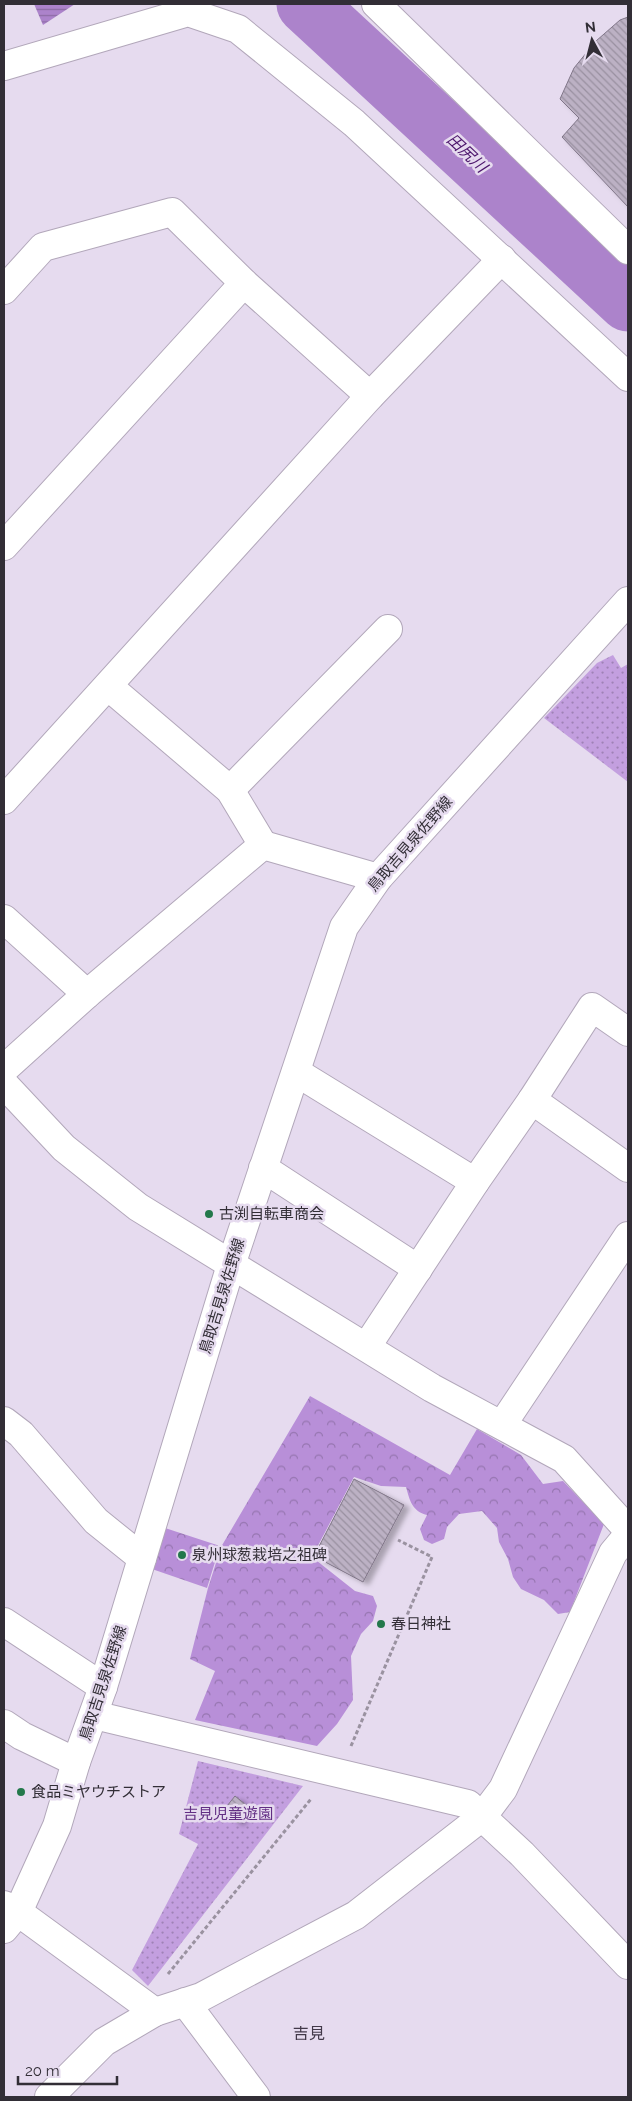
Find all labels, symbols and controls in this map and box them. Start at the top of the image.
north arrow [567,15,617,65]
text: N [584,19,597,36]
water label: 田尻川 [443,130,492,178]
street label: 鳥取吉見泉佐野線 [364,793,456,895]
place label: 古渕自転車商会 [219,1205,324,1223]
marker: 古渕自転車商会 [203,1208,215,1220]
street label: 鳥取吉見泉佐野線 [196,1236,248,1356]
place label: 泉州球葱栽培之祖碑 [192,1546,327,1564]
marker: 泉州球葱栽培之祖碑 [176,1549,188,1561]
place label: 春日神社 [391,1615,451,1633]
marker: 春日神社 [375,1618,387,1630]
street label: 鳥取吉見泉佐野線 [76,1623,130,1743]
place label: 食品ミヤウチストア [31,1783,166,1801]
marker: 食品ミヤウチストア [15,1786,27,1798]
park label: 吉見児童遊園 [183,1805,273,1823]
district label: 吉見 [293,2024,325,2043]
scale bar [18,2054,116,2086]
text: 20 m [25,2062,60,2080]

